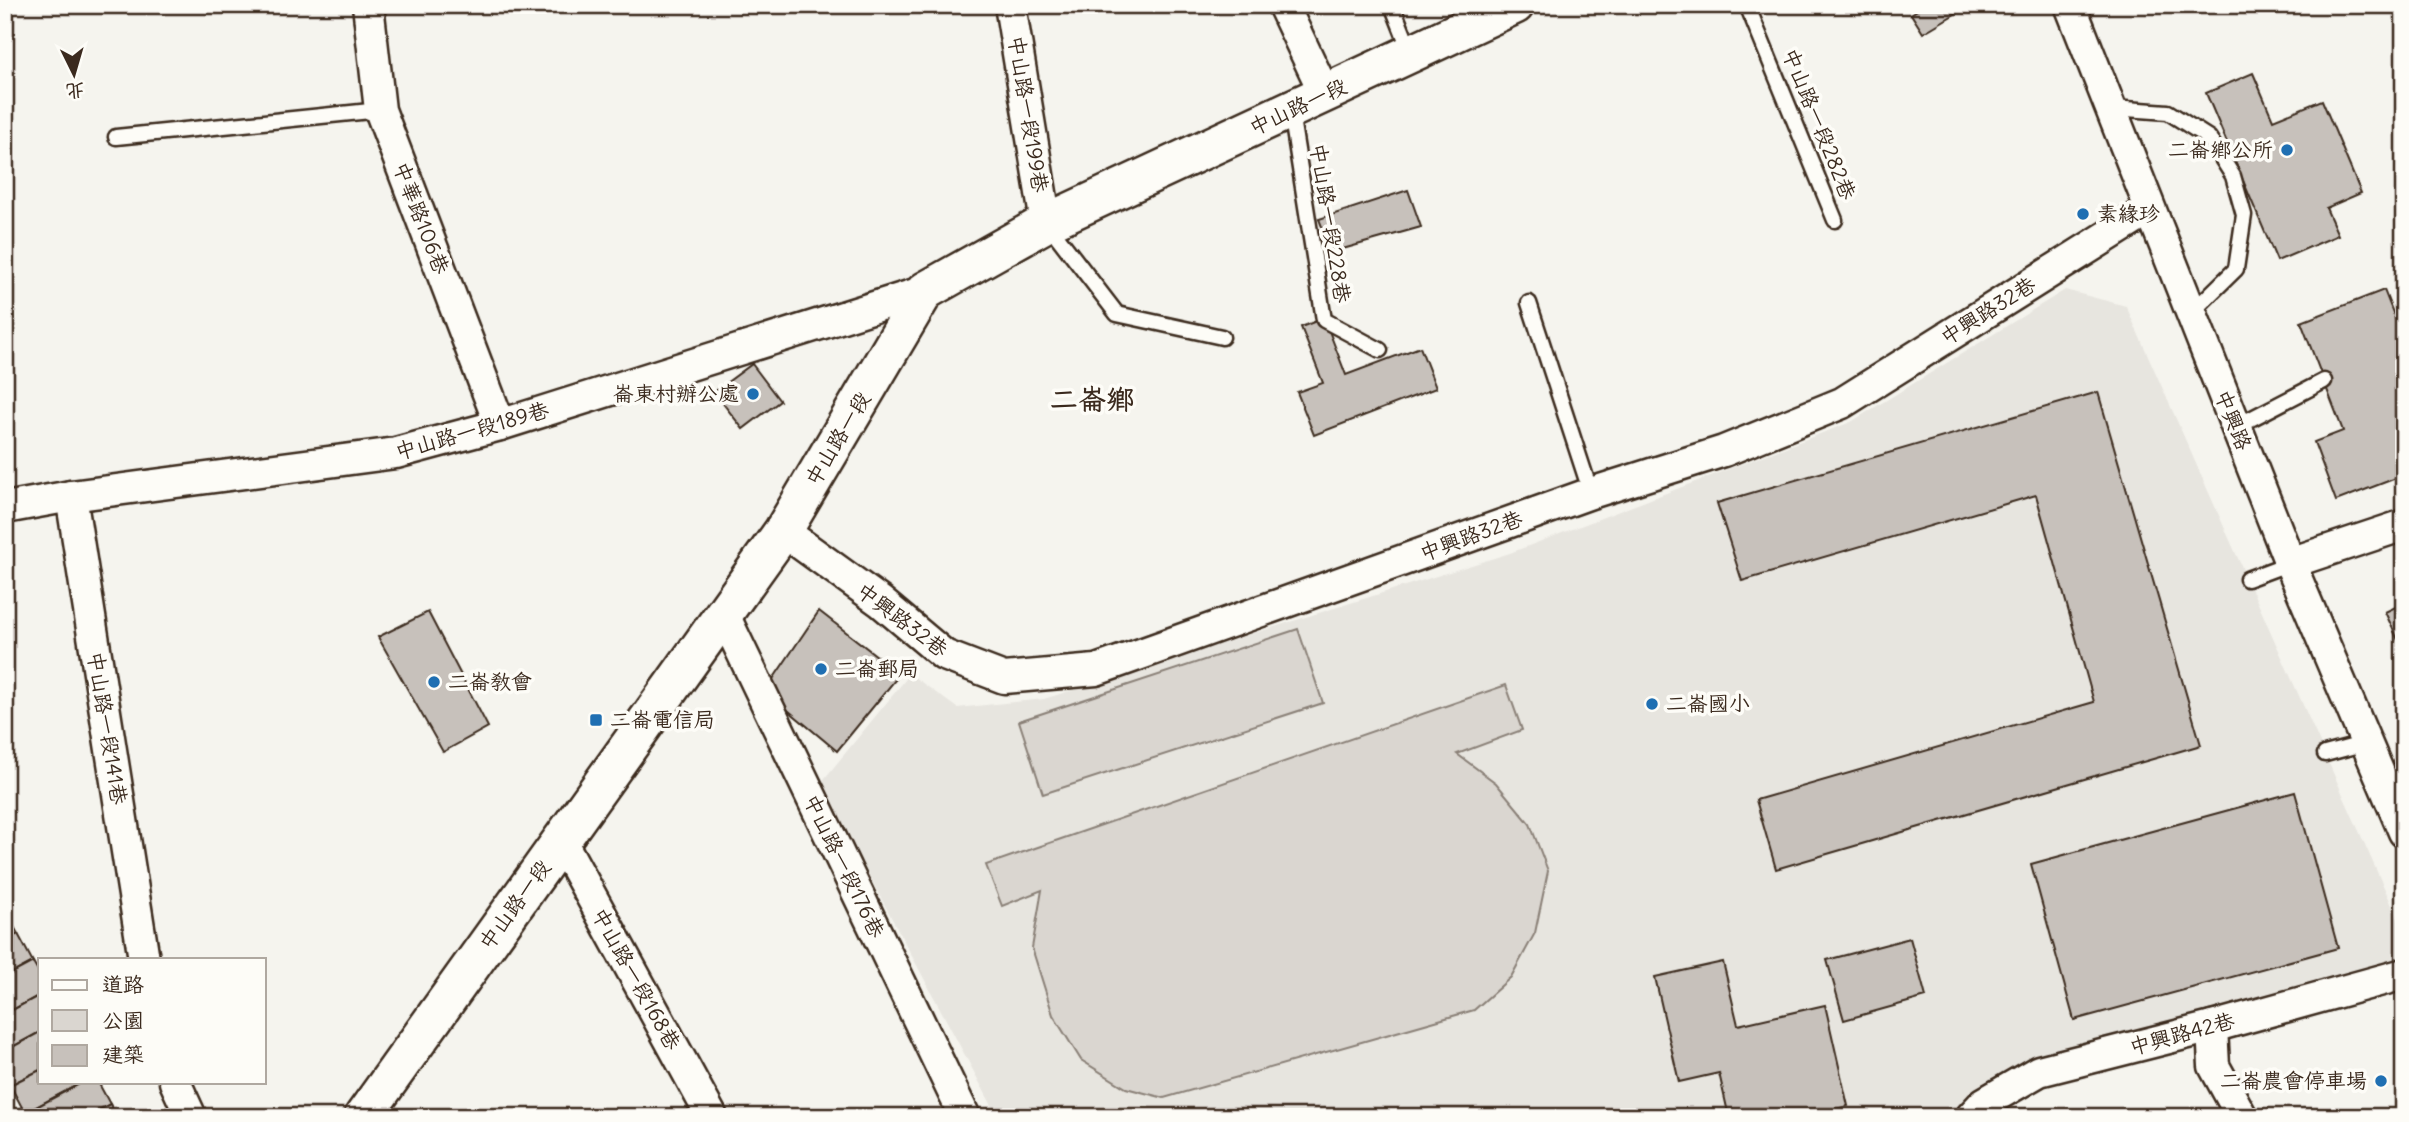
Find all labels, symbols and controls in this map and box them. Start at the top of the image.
street label: 中山路一段199巷 [1003,34,1054,194]
north arrow [38,38,108,108]
street label: 中山路一段282巷 [1777,44,1862,204]
street label: 中山路一段 [1245,72,1351,141]
text: 北 [65,78,86,104]
place label: 二崙鄉公所 [2168,136,2273,163]
street label: 中山路一段228巷 [1305,141,1356,305]
marker: 二崙鄉公所 [2279,142,2295,158]
street label: 中華路106巷 [388,158,455,278]
place label: 素緣珍 [2097,200,2160,227]
marker: 素緣珍 [2075,206,2091,222]
street label: 中興路32巷 [1935,271,2040,350]
place label: 崙東村辦公處 [613,380,739,407]
district label: 二崙鄉 [1050,381,1134,417]
marker: 崙東村辦公處 [745,386,761,402]
street label: 中興路 [2209,386,2258,454]
street label: 中山路一段 [799,387,876,491]
street label: 中山路一段189巷 [392,396,552,465]
street label: 中興路32巷 [1416,504,1526,567]
street label: 中興路32巷 [851,576,953,663]
street label: 中山路一段141巷 [82,649,133,806]
place label: 二崙郵局 [835,655,919,682]
marker: 二崙郵局 [813,661,829,677]
place label: 二崙教會 [448,668,532,695]
marker: 二崙教會 [426,674,442,690]
place label: 二崙國小 [1666,690,1750,717]
marker: 二崙國小 [1644,696,1660,712]
place label: 二崙電信局 [610,706,715,733]
marker: 二崙電信局 [588,712,604,728]
street label: 中山路一段176巷 [798,790,891,942]
street label: 中山路一段 [473,854,556,955]
street label: 中山路一段168巷 [586,903,687,1055]
legend [38,958,266,1084]
text: 道路 [102,971,144,998]
text: 公園 [102,1007,144,1034]
street label: 中興路42巷 [2126,1007,2237,1060]
text: 建築 [102,1041,144,1068]
place label: 二崙農會停車場 [2220,1067,2367,1094]
marker: 二崙農會停車場 [2373,1073,2389,1089]

